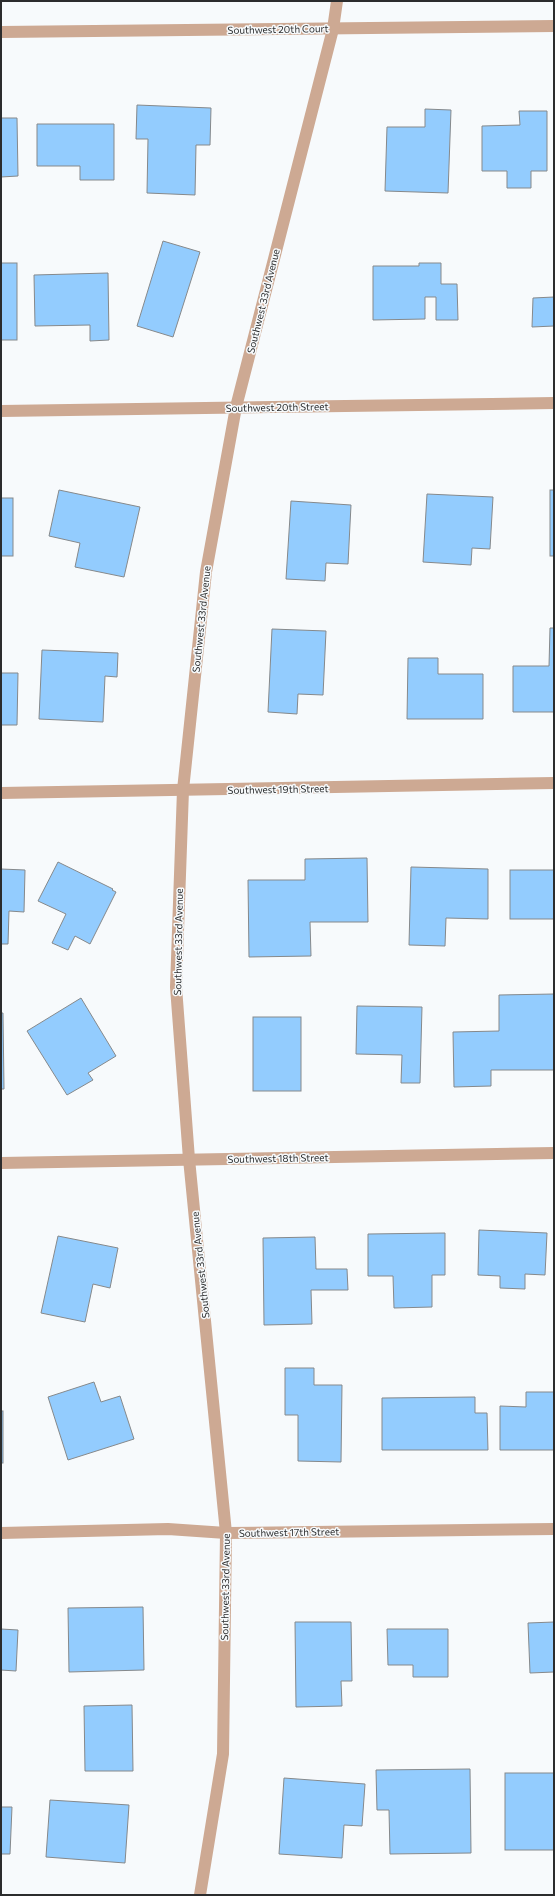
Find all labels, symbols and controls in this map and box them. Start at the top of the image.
street label: Southwest 20th Court [227,22,329,36]
street label: Southwest 33rd Avenue [244,248,282,354]
street label: Southwest 20th Street [225,400,329,414]
street label: Southwest 33rd Avenue [189,565,213,673]
street label: Southwest 19th Street [227,782,329,796]
street label: Southwest 33rd Avenue [171,888,185,996]
street label: Southwest 18th Street [227,1151,329,1165]
street label: Southwest 33rd Avenue [188,1211,212,1319]
street label: Southwest 17th Street [239,1525,339,1539]
street label: Southwest 33rd Avenue [218,1533,232,1641]

